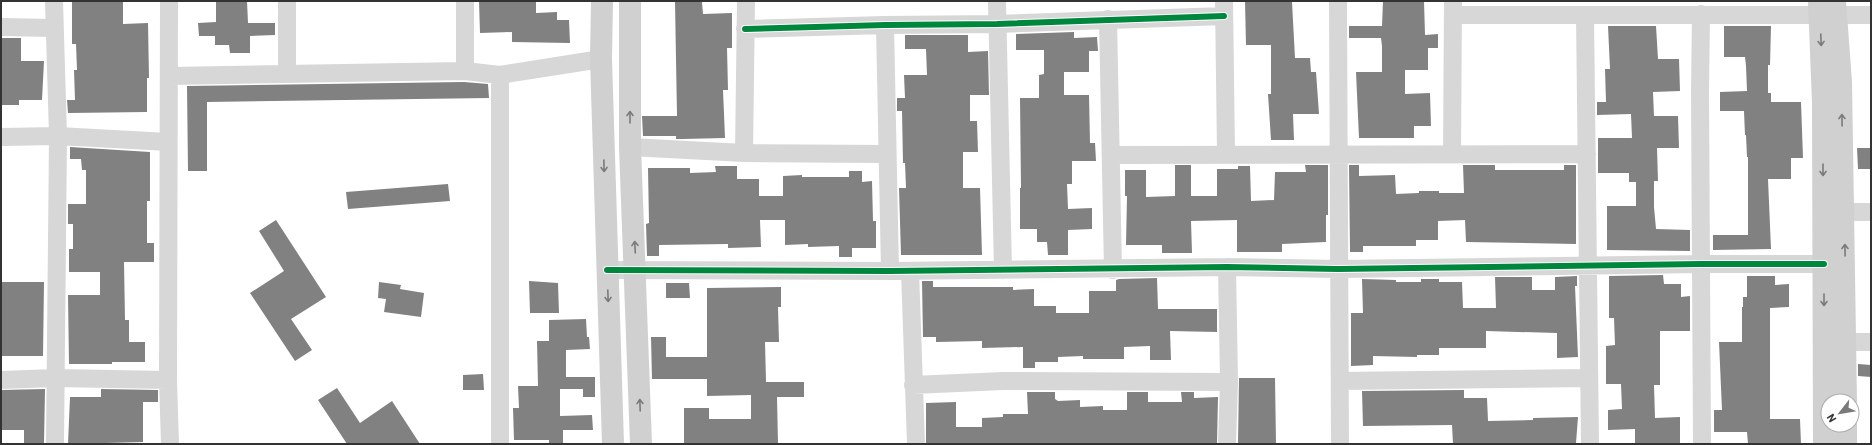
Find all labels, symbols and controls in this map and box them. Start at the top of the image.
one-way arrow [1818,33,1825,46]
one-way arrow [626,111,634,124]
one-way arrow [1838,114,1846,127]
one-way arrow [600,159,608,172]
one-way arrow [1819,163,1827,176]
one-way arrow [631,241,638,254]
one-way arrow [1841,244,1849,257]
one-way arrow [604,289,611,302]
one-way arrow [1820,293,1828,306]
north arrow [1820,393,1860,433]
one-way arrow [636,399,644,412]
text: N [1824,412,1838,425]

